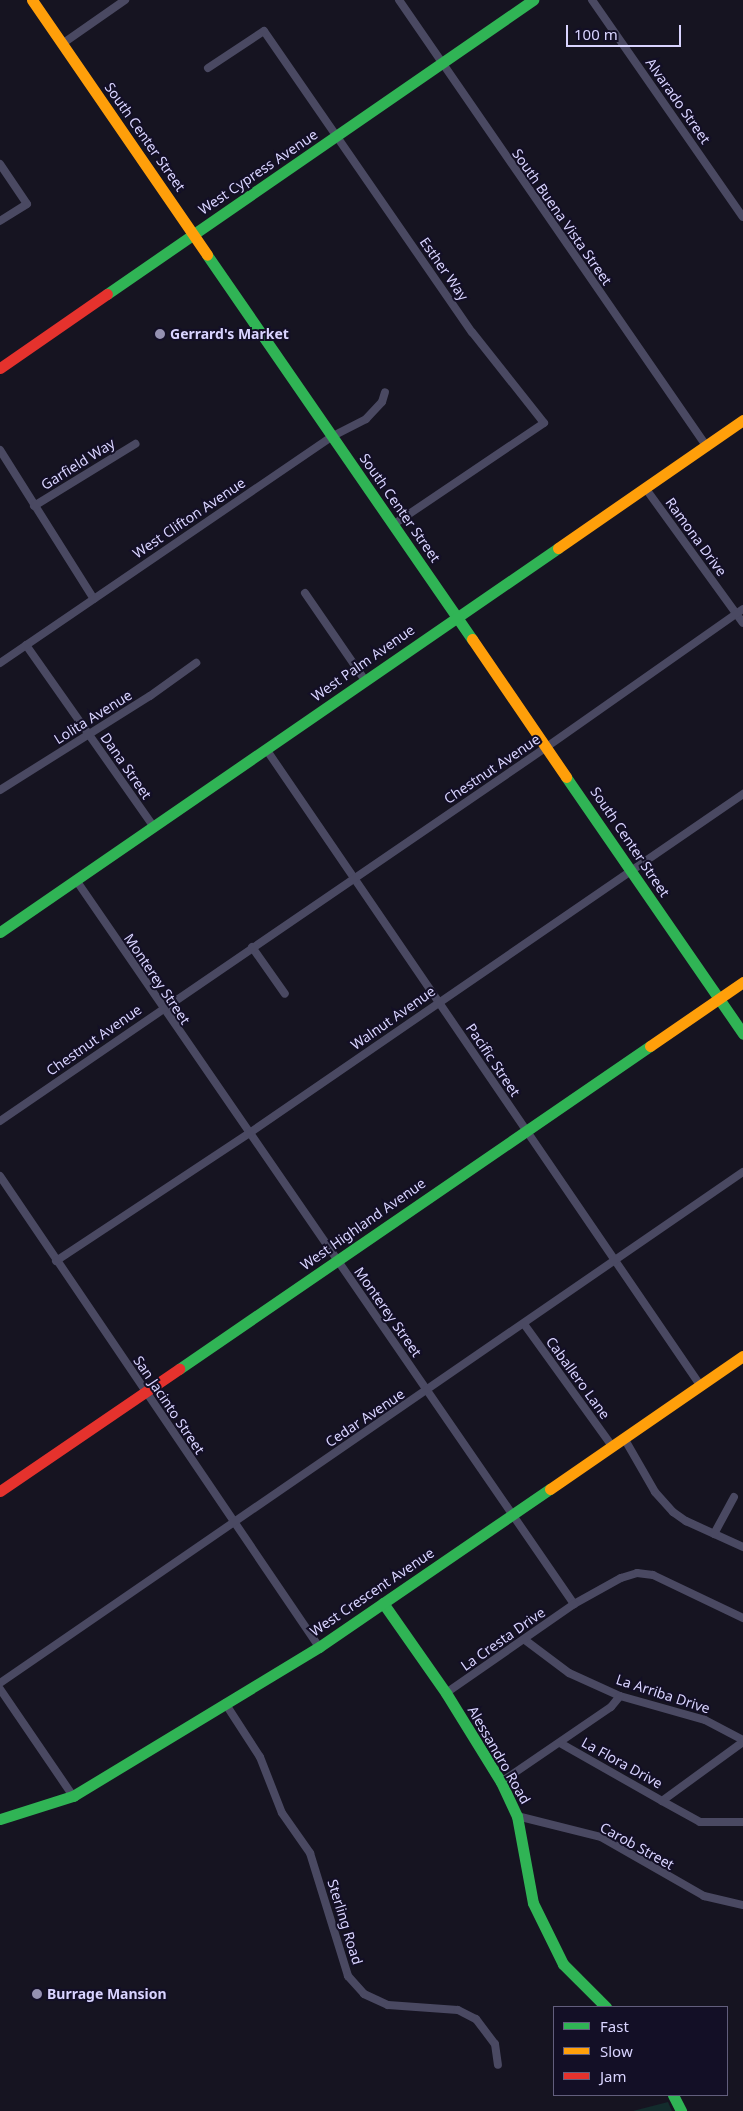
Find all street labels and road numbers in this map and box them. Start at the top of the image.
street label: Alvarado Street [642,55,714,147]
street label: South Center Street [101,79,189,195]
street label: West Cypress Avenue [195,126,321,218]
street label: South Buena Vista Street [509,146,615,288]
street label: Esther Way [416,234,472,304]
street label: Garfield Way [38,435,118,493]
street label: South Center Street [356,450,444,566]
street label: West Clifton Avenue [130,474,248,562]
street label: Ramona Drive [662,494,730,580]
street label: West Palm Avenue [308,621,418,705]
street label: Lolita Avenue [51,686,135,748]
street label: Dana Street [97,730,155,802]
street label: Chestnut Avenue [441,731,543,807]
street label: South Center Street [587,784,673,900]
street label: Monterey Street [120,930,194,1028]
street label: Walnut Avenue [347,983,439,1053]
street label: Chestnut Avenue [43,1001,145,1079]
street label: Pacific Street [462,1020,524,1100]
street label: West Highland Avenue [297,1174,429,1274]
street label: Monterey Street [351,1264,425,1360]
street label: Caballero Lane [543,1334,613,1422]
street label: San Jacinto Street [130,1353,208,1457]
street label: Cedar Avenue [322,1385,408,1451]
street label: West Crescent Avenue [307,1544,437,1640]
street label: La Cresta Drive [458,1604,548,1674]
street label: La Arriba Drive [614,1671,712,1717]
street label: Alessandro Road [464,1703,534,1807]
street label: La Flora Drive [579,1734,665,1792]
street label: Carob Street [597,1819,677,1873]
street label: Sterling Road [324,1877,366,1967]

